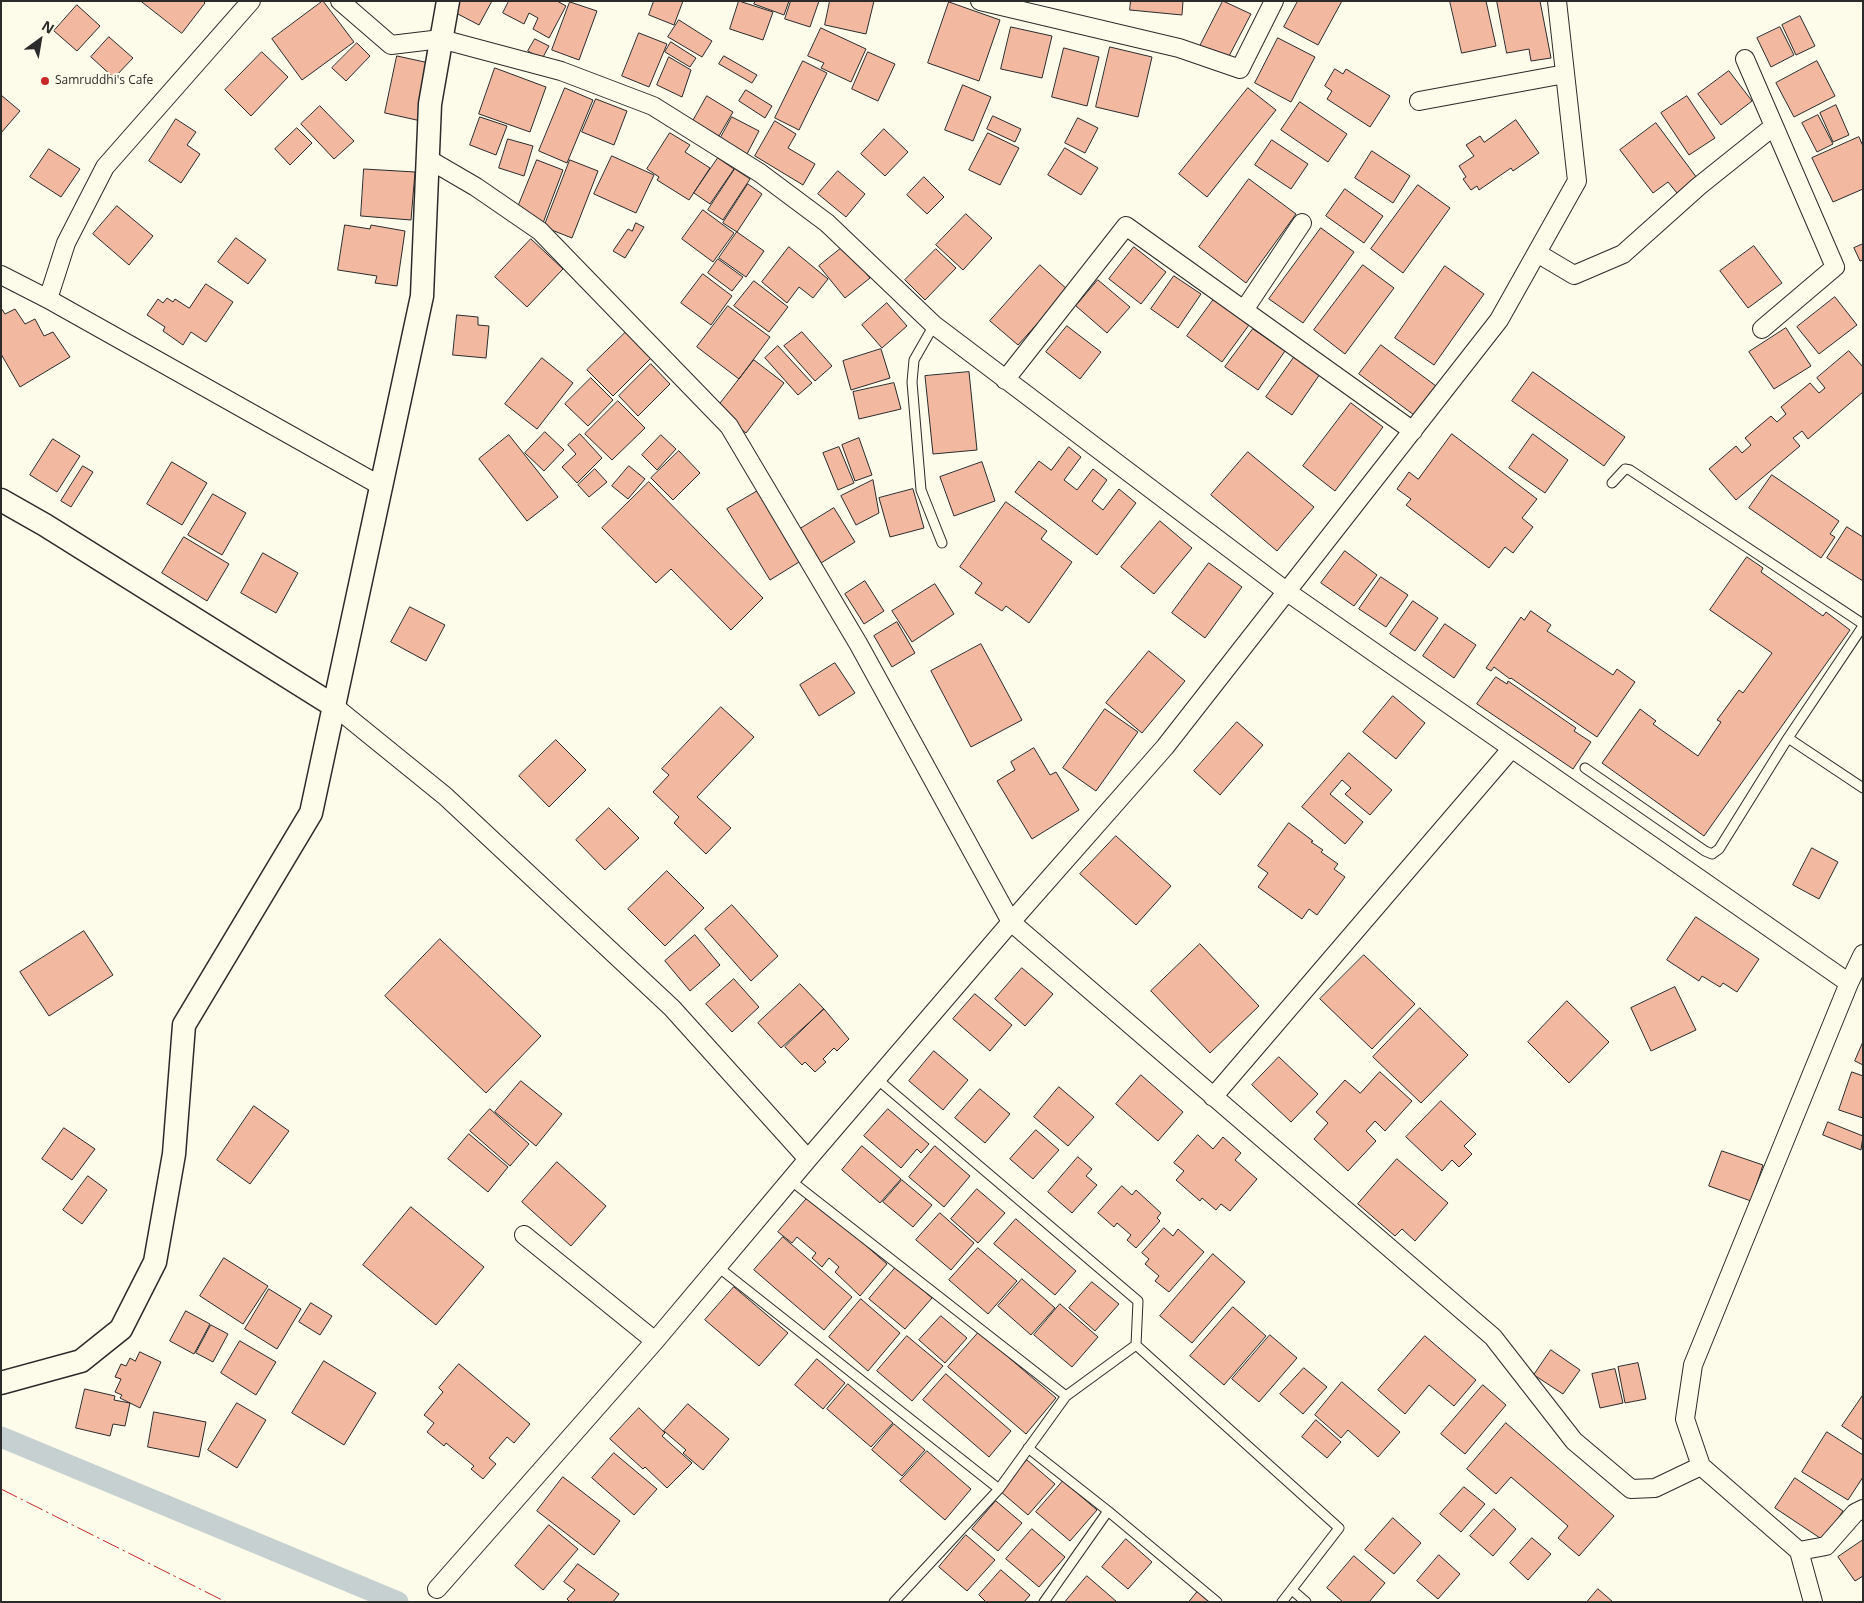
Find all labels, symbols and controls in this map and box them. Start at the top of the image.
north arrow [15,15,65,65]
text: N [38,16,58,38]
place label: Samruddhi's Cafe [55,74,153,88]
marker: Samruddhi's Cafe [39,75,51,87]

